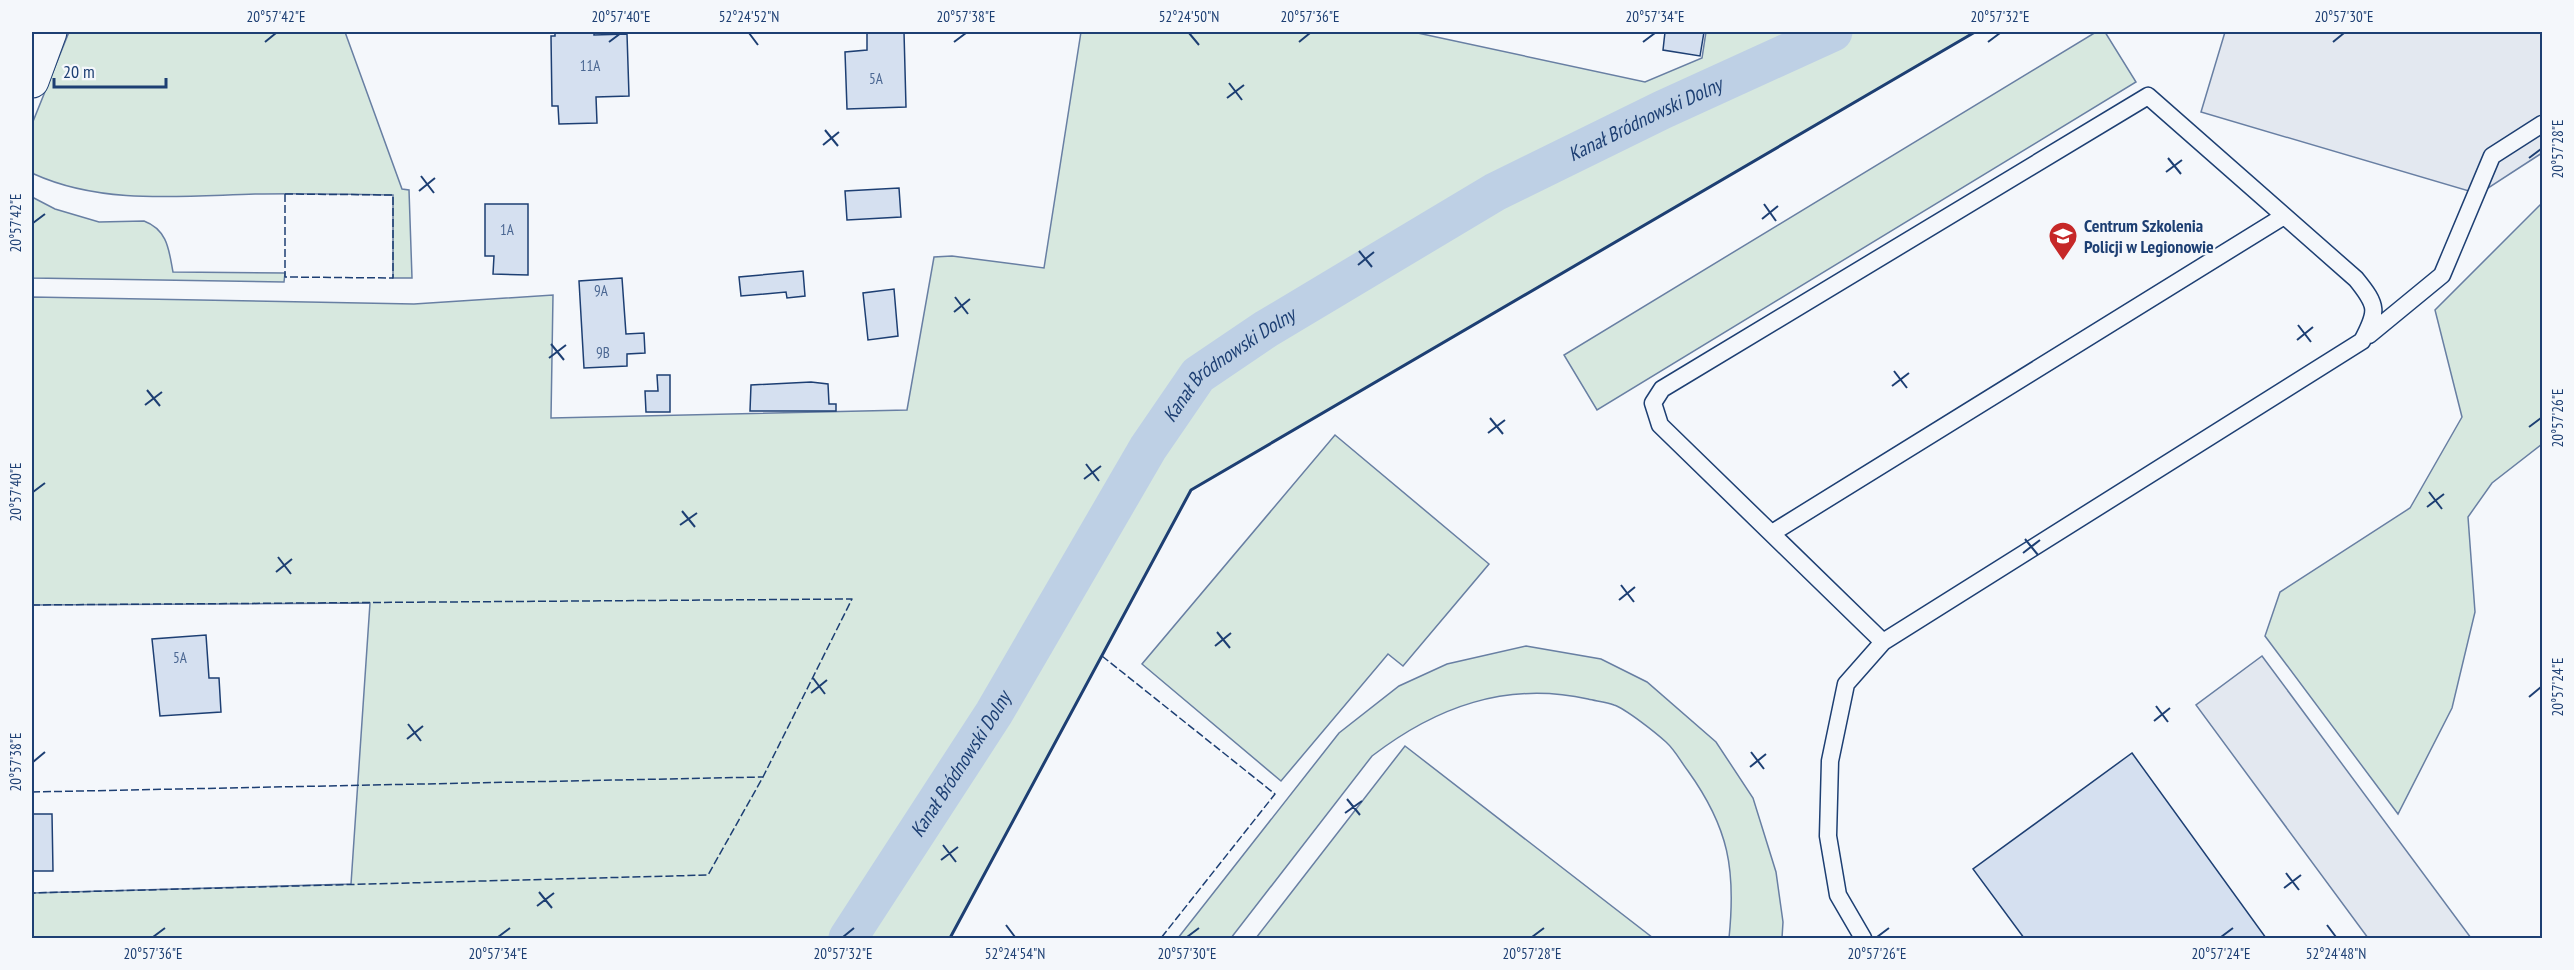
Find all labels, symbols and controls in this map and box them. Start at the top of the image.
text: 20°57'42"E [246,7,306,26]
text: 20°57'40"E [591,7,651,26]
text: 52°24'52"N [719,7,779,26]
text: 20°57'38"E [936,7,996,26]
text: 52°24'50"N [1159,7,1219,26]
text: 20°57'36"E [1280,7,1340,26]
text: 20°57'34"E [1625,7,1685,26]
text: 20°57'32"E [1970,7,2030,26]
text: 20°57'30"E [2314,7,2374,26]
scale bar [54,51,166,89]
house number: 11A [580,56,601,75]
text: 20 m [63,60,95,83]
house number: 5A [869,69,884,88]
water label: Kanał Bródnowski Dolny [1564,70,1728,167]
text: 20°57'28"E [2548,119,2567,179]
text: 20°57'42"E [6,193,25,253]
place label: Centrum Szkolenia Policji w Legionowie [2084,214,2214,258]
house number: 1A [500,220,515,239]
school or university icon: Centrum Szkolenia Policji w Legionowie [2047,220,2079,262]
house number: 9A [594,281,609,300]
water label: Kanał Bródnowski Dolny [1157,300,1302,427]
house number: 9B [596,343,610,362]
text: 20°57'26"E [2548,388,2567,448]
text: 20°57'40"E [6,462,25,522]
house number: 5A [173,648,188,667]
text: 20°57'24"E [2548,657,2567,717]
water label: Kanał Bródnowski Dolny [904,685,1018,842]
text: 20°57'38"E [6,732,25,792]
text: 20°57'36"E [123,944,183,963]
text: 20°57'34"E [468,944,528,963]
text: 20°57'32"E [813,944,873,963]
text: 52°24'54"N [985,944,1045,963]
text: 20°57'30"E [1157,944,1217,963]
text: 20°57'28"E [1502,944,1562,963]
text: 20°57'26"E [1847,944,1907,963]
text: 20°57'24"E [2191,944,2251,963]
text: 52°24'48"N [2306,944,2366,963]

